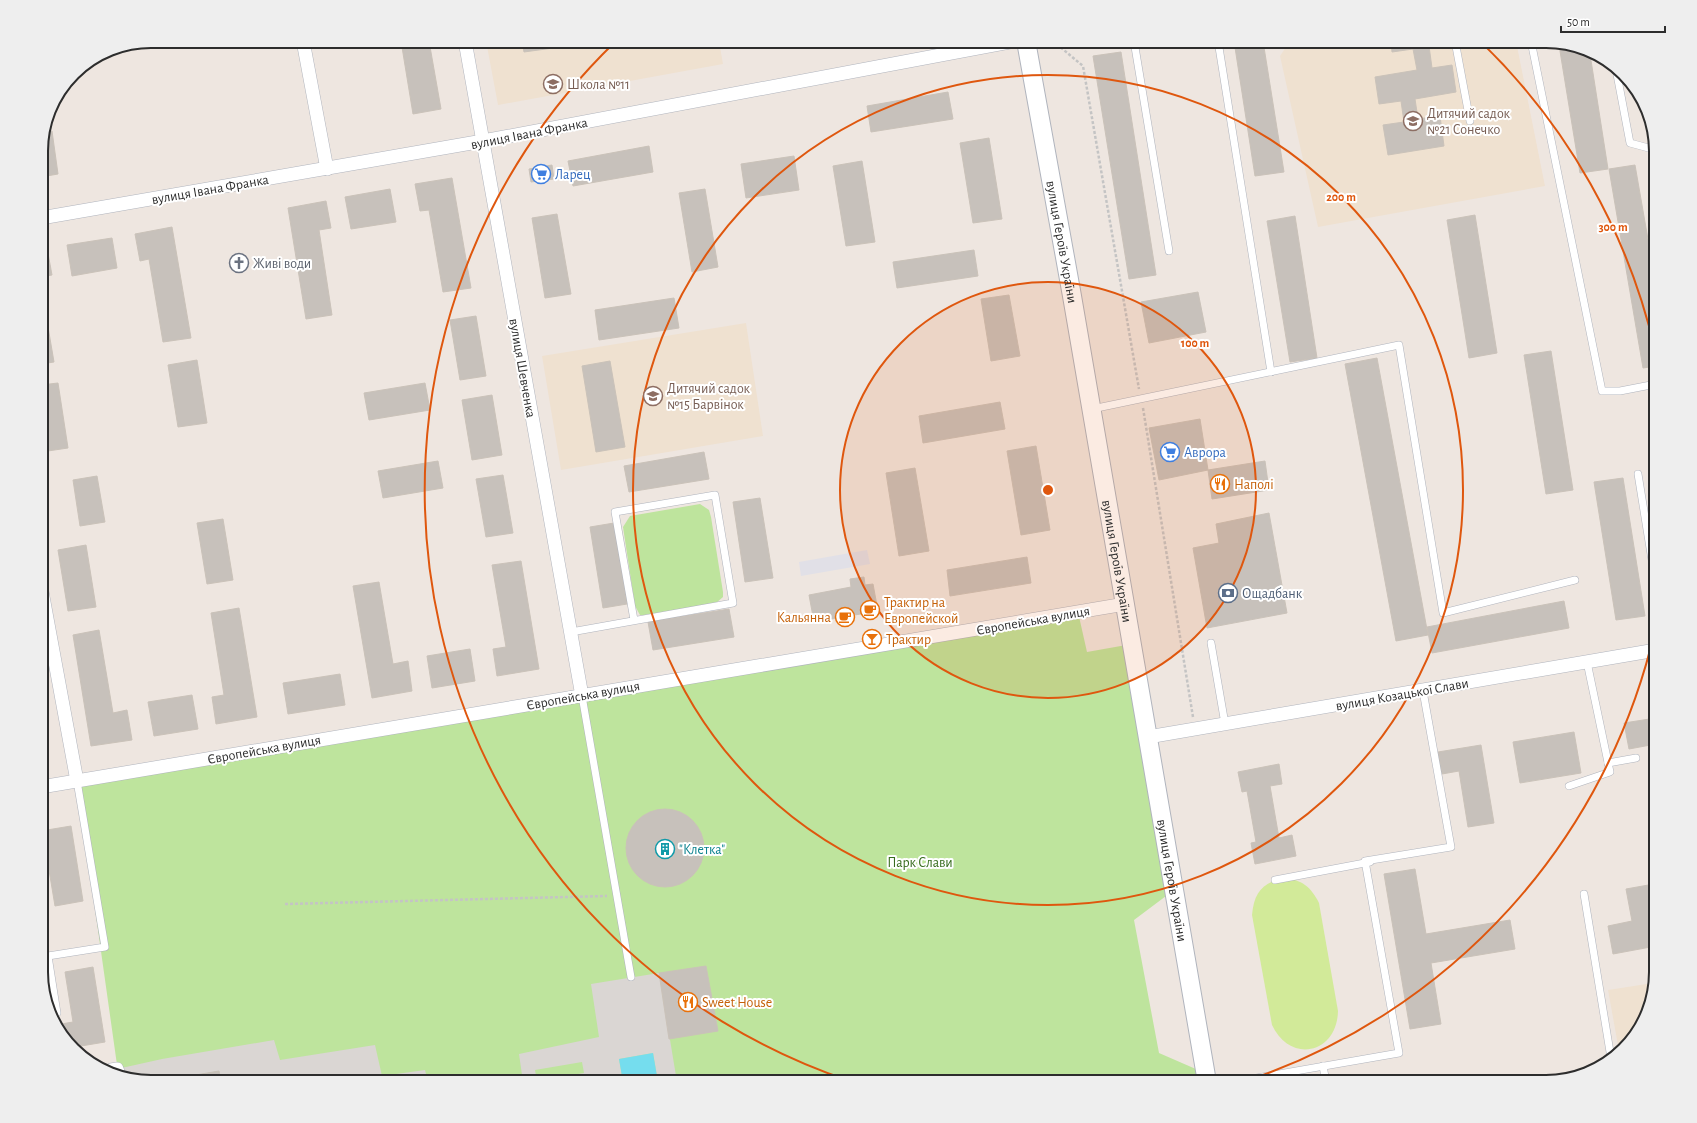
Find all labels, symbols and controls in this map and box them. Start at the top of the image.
scale bar [1561,8,1665,34]
text: 50 m [1567,16,1590,28]
school or university icon: Школа №11 [542,73,564,95]
place label: Школа №11 [567,78,630,92]
place label: Дитячий садок №21 Сонечко [1427,107,1511,137]
school or university icon: Дитячий садок №21 Сонечко [1402,110,1424,132]
street label: вулиця Івана Франка [470,116,589,152]
supermarket icon: Ларец [530,163,552,185]
place label: Ларец [555,168,591,182]
street label: вулиця Івана Франка [150,173,270,207]
street label: вулиця Героїв України [1043,180,1079,304]
text: 200 m [1326,191,1356,203]
text: 300 m [1598,221,1628,233]
church icon: Живі води [228,252,250,274]
place label: Живі води [253,257,311,271]
street label: вулиця Шевченка [506,317,538,420]
text: 100 m [1181,337,1209,349]
place label: Дитячий садок №15 Барвінок [667,382,751,412]
school or university icon: Дитячий садок №15 Барвінок [642,385,664,407]
supermarket icon: Аврора [1159,441,1181,463]
place label: Аврора [1184,446,1227,460]
restaurant icon: Наполі [1209,473,1231,495]
place label: Наполі [1234,478,1274,492]
centre of rings [1041,483,1055,497]
street label: вулиця Героїв України [1099,499,1134,624]
bank icon: Ощадбанк [1217,582,1239,604]
place label: Ощадбанк [1242,587,1303,601]
place label: Трактир на Европейской [884,596,958,626]
cafe icon: Трактир на Европейской [859,599,881,621]
street label: Європейська вулиця [975,604,1091,638]
cafe icon: Кальянна [834,606,856,628]
place label: Кальянна [777,611,832,625]
bar icon: Трактир [861,628,883,650]
place label: Трактир [886,633,931,647]
street label: вулиця Козацької Слави [1335,676,1470,714]
street label: Європейська вулиця [525,679,641,713]
street label: Європейська вулиця [206,733,322,767]
street label: вулиця Героїв України [1154,818,1189,943]
building icon: "Клетка" [654,838,676,860]
place label: "Клетка" [679,843,725,857]
park label: Парк Слави [887,856,953,870]
restaurant icon: Sweet House [677,991,699,1013]
place label: Sweet House [702,996,772,1010]

